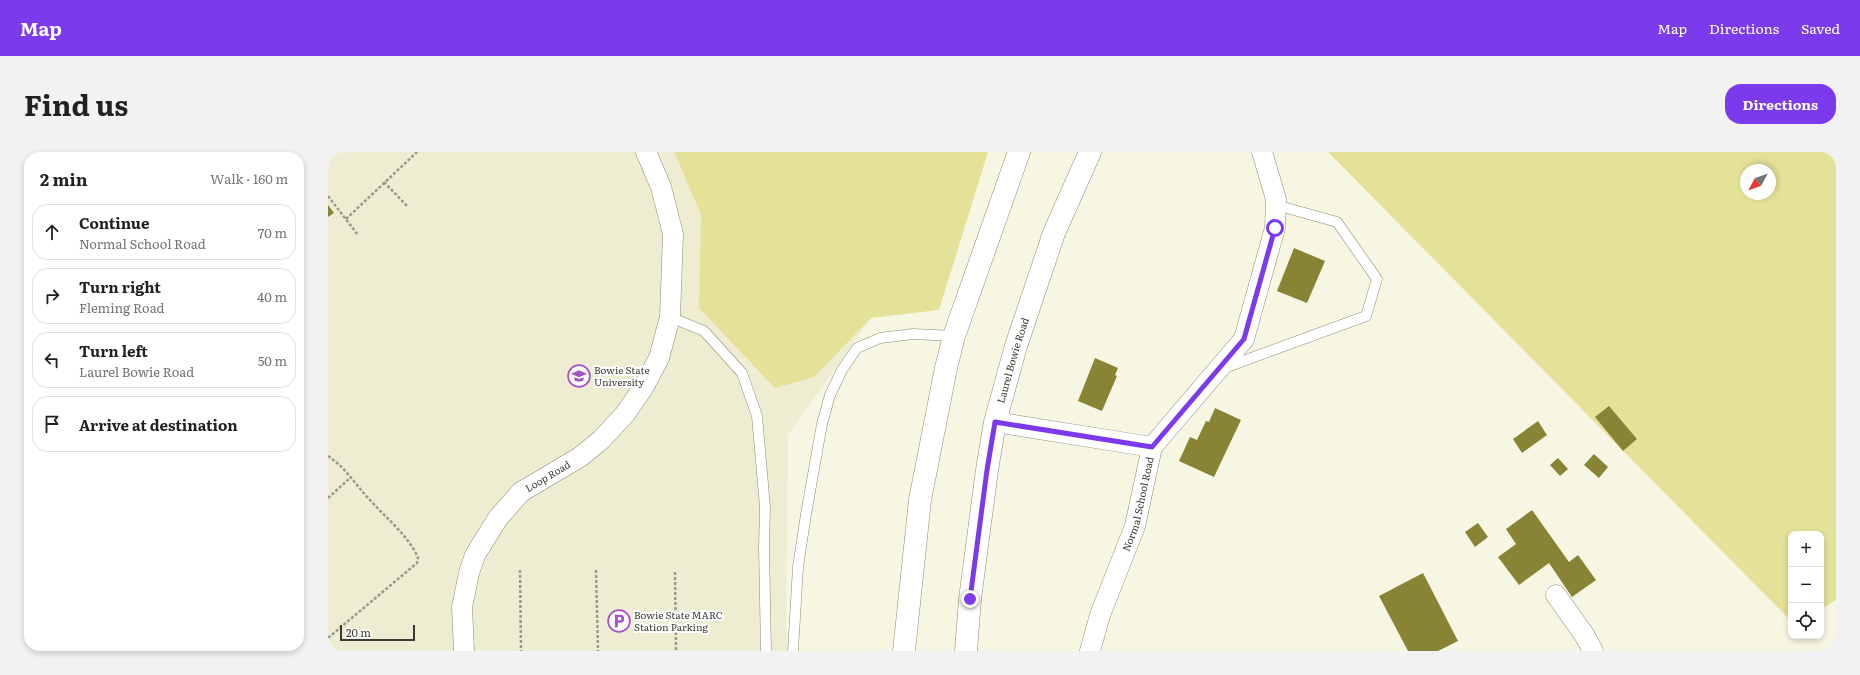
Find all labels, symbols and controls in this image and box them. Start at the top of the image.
text: Map [20,14,62,42]
text: Map [1657,18,1687,38]
text: Directions [1709,18,1779,38]
text: Saved [1801,18,1840,38]
text: Find us [24,83,128,125]
button: Directions [1725,84,1836,124]
north arrow [1740,164,1776,200]
text: 2 min [40,166,88,191]
text: Walk · 160 m [210,169,288,188]
text: Continue [79,211,149,234]
route start [1266,219,1284,237]
icon: ahead [41,221,63,243]
text: 70 m [258,223,287,242]
text: Normal School Road [79,234,206,253]
text: Turn right [79,275,161,298]
icon: right [41,285,63,307]
text: 40 m [257,287,287,306]
text: Fleming Road [79,298,165,317]
street label: Laurel Bowie Road [993,315,1032,405]
text: Turn left [79,339,148,362]
icon: left [41,349,63,371]
text: 50 m [258,351,287,370]
text: Laurel Bowie Road [79,362,194,381]
place label: Bowie State University [594,362,650,389]
school or university icon: Bowie State University [566,363,592,389]
icon: arrive [41,413,63,435]
text: Arrive at destination [79,413,238,436]
street label: Normal School Road [1118,455,1157,553]
street label: Loop Road [522,456,573,495]
map controls [1788,531,1824,639]
button: + [1788,531,1824,567]
button: − [1788,567,1824,603]
route end [961,590,979,608]
button: locate [1788,603,1824,639]
place label: Bowie State MARC Station Parking [634,607,723,634]
parking icon: Bowie State MARC Station Parking [606,608,632,634]
scale bar [340,623,415,642]
text: 20 m [346,624,371,640]

